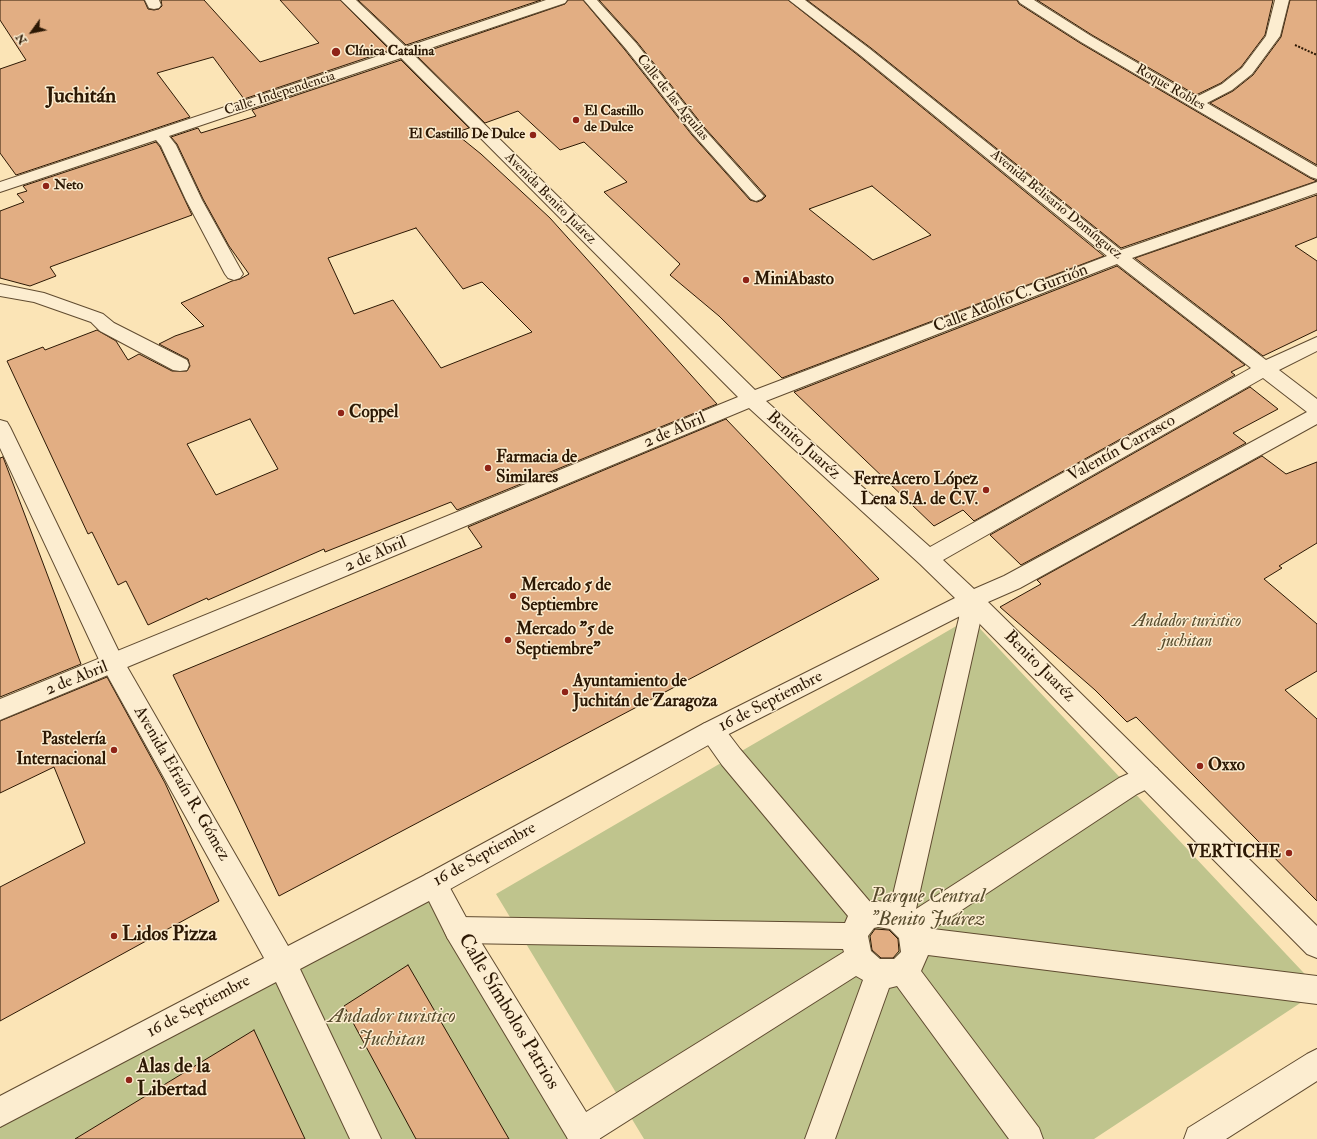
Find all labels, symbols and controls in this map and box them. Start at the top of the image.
north arrow [12,12,52,52]
text: N [13,31,30,46]
place label: Clínica Catalina [345,44,434,60]
marker: Clínica Catalina [330,46,342,58]
street label: Calle de las Águilas [632,52,712,144]
street label: Roque Robles [1132,61,1208,115]
street label: Calle. Independencia [223,68,337,120]
district label: Juchitán [46,84,116,110]
place label: El Castillo de Dulce [584,104,643,136]
marker: El Castillo de Dulce [571,115,581,125]
place label: El Castillo De Dulce [409,127,525,143]
marker: El Castillo De Dulce [528,130,538,140]
street label: Avenida Belisario Domínguez [987,147,1125,263]
street label: Avenida Benito Juárez [501,150,599,248]
place label: Neto [54,178,83,194]
marker: Neto [41,181,51,191]
street label: Calle Adolfo C. Gurrión [931,260,1091,338]
place label: MiniAbasto [754,270,834,290]
marker: MiniAbasto [741,275,751,285]
place label: Coppel [349,403,398,423]
street label: Benito Juaréz [762,407,844,485]
marker: Coppel [336,408,346,418]
street label: 2 de Abril [641,409,709,453]
street label: Valentín Carrasco [1065,411,1179,487]
place label: Farmacia de Similares [496,448,577,488]
marker: Farmacia de Similares [483,463,493,473]
place label: FerreAcero López Lena S.A. de C.V. [854,470,978,510]
marker: FerreAcero López Lena S.A. de C.V. [981,485,991,495]
street label: 2 de Abril [342,533,410,577]
place label: Mercado 5 de Septiembre [521,576,611,616]
marker: Mercado 5 de Septiembre [508,591,518,601]
park label: Andador turistico juchitan [1133,612,1241,652]
place label: Mercado "5 de Septiembre" [516,620,614,660]
street label: Benito Juaréz [999,627,1079,707]
marker: Mercado "5 de Septiembre" [503,635,513,645]
street label: 2 de Abril [43,657,111,701]
street label: 16 de Septiembre [715,667,827,737]
place label: Ayuntamiento de Juchitán de Zaragoza [573,672,717,712]
marker: Ayuntamiento de Juchitán de Zaragoza [560,687,570,697]
street label: Avenida Efraín R. Gómez [128,703,234,865]
place label: Pastelería Internacional [16,730,106,770]
marker: Pastelería Internacional [109,745,119,755]
place label: Oxxo [1208,756,1245,776]
marker: Oxxo [1195,761,1205,771]
street label: 16 de Septiembre [430,818,540,892]
place label: VERTICHE [1187,843,1281,863]
marker: VERTICHE [1284,848,1294,858]
park label: Parque Central "Benito Juárez [871,886,985,933]
place label: Lidos Pizza [122,924,217,948]
street label: Calle Símbolos Patrios [452,930,564,1094]
marker: Lidos Pizza [109,931,119,941]
street label: 16 de Septiembre [144,971,254,1043]
park label: Andador turistico Juchitan [328,1006,456,1053]
place label: Alas de la Libertad [137,1056,210,1103]
marker: Alas de la Libertad [124,1075,134,1085]

